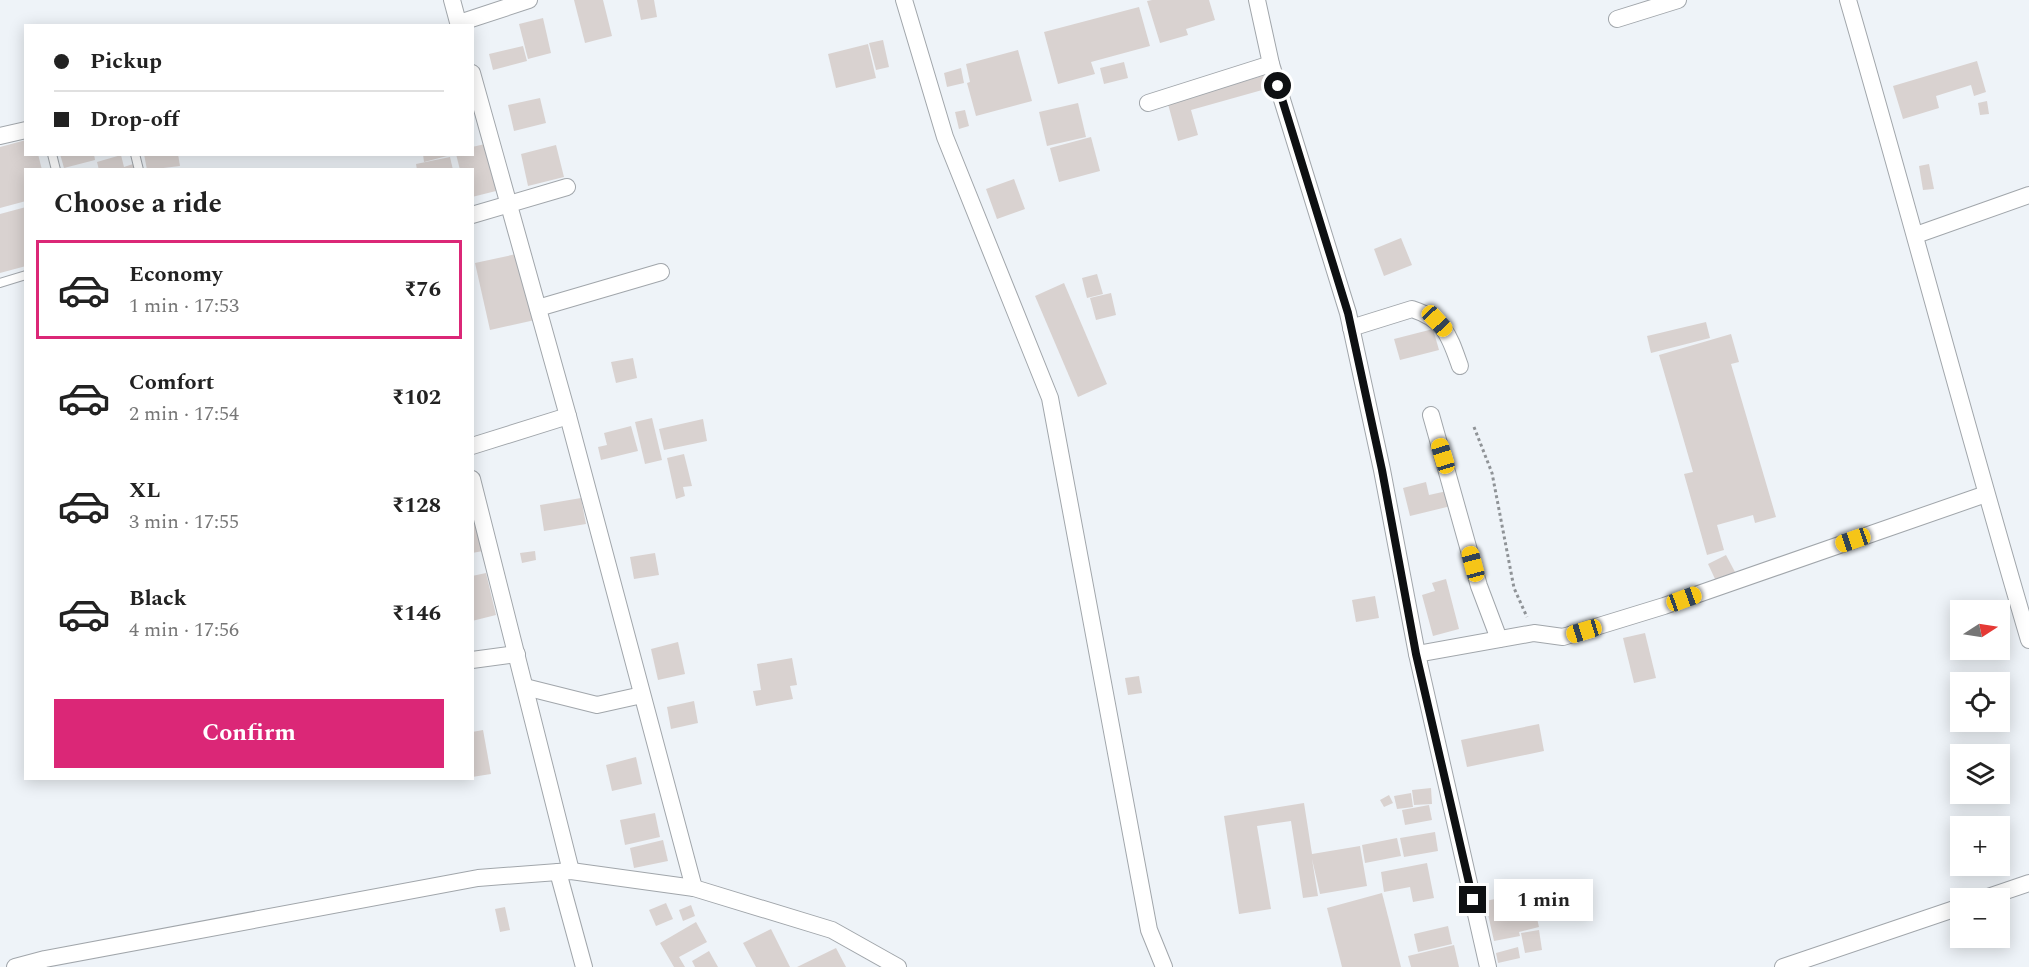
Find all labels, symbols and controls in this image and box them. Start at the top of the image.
text: Pickup [90,45,162,78]
route start [1264,72,1291,99]
text: Drop-off [90,103,179,136]
text: Choose a ride [54,183,222,225]
text: Economy [129,258,222,291]
icon: car [57,263,111,317]
text: ₹76 [404,273,441,306]
text: 1 min · 17:53 [129,291,239,321]
car [1418,302,1456,340]
text: Comfort [129,366,214,399]
icon: car [57,371,111,425]
text: ₹102 [392,381,441,414]
text: 2 min · 17:54 [129,399,239,429]
car [1429,436,1457,476]
text: XL [129,474,160,507]
icon: car [57,479,111,533]
text: ₹128 [392,489,441,522]
text: 3 min · 17:55 [129,507,239,537]
car [1833,526,1873,554]
car [1460,544,1486,584]
text: Black [129,582,187,615]
car [1664,584,1704,614]
icon: car [57,587,111,641]
text: ₹146 [392,597,441,630]
north arrow [1950,600,2010,660]
map controls [1950,600,2010,948]
text: 4 min · 17:56 [129,615,239,645]
car [1564,617,1604,645]
button: locate [1950,672,2010,732]
button: Confirm [54,699,444,768]
button: layers [1950,744,2010,804]
button: + [1950,816,2010,876]
callout: 1 min [1494,879,1593,921]
text: 1 min [1517,885,1570,915]
route end [1459,886,1486,913]
button: − [1950,888,2010,948]

